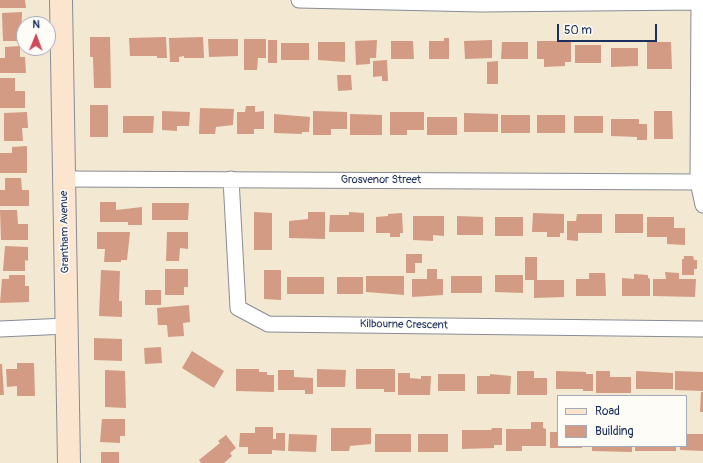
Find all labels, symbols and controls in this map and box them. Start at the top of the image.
north arrow [16,16,56,56]
scale bar [559,16,659,42]
text: N [32,18,40,31]
text: 50 m [564,23,592,38]
street label: Grosvenor Street [341,173,421,187]
street label: Grantham Avenue [58,190,72,274]
street label: Kilbourne Crescent [360,318,448,332]
legend [557,395,687,447]
text: Road [595,404,620,419]
text: Building [595,424,634,439]

